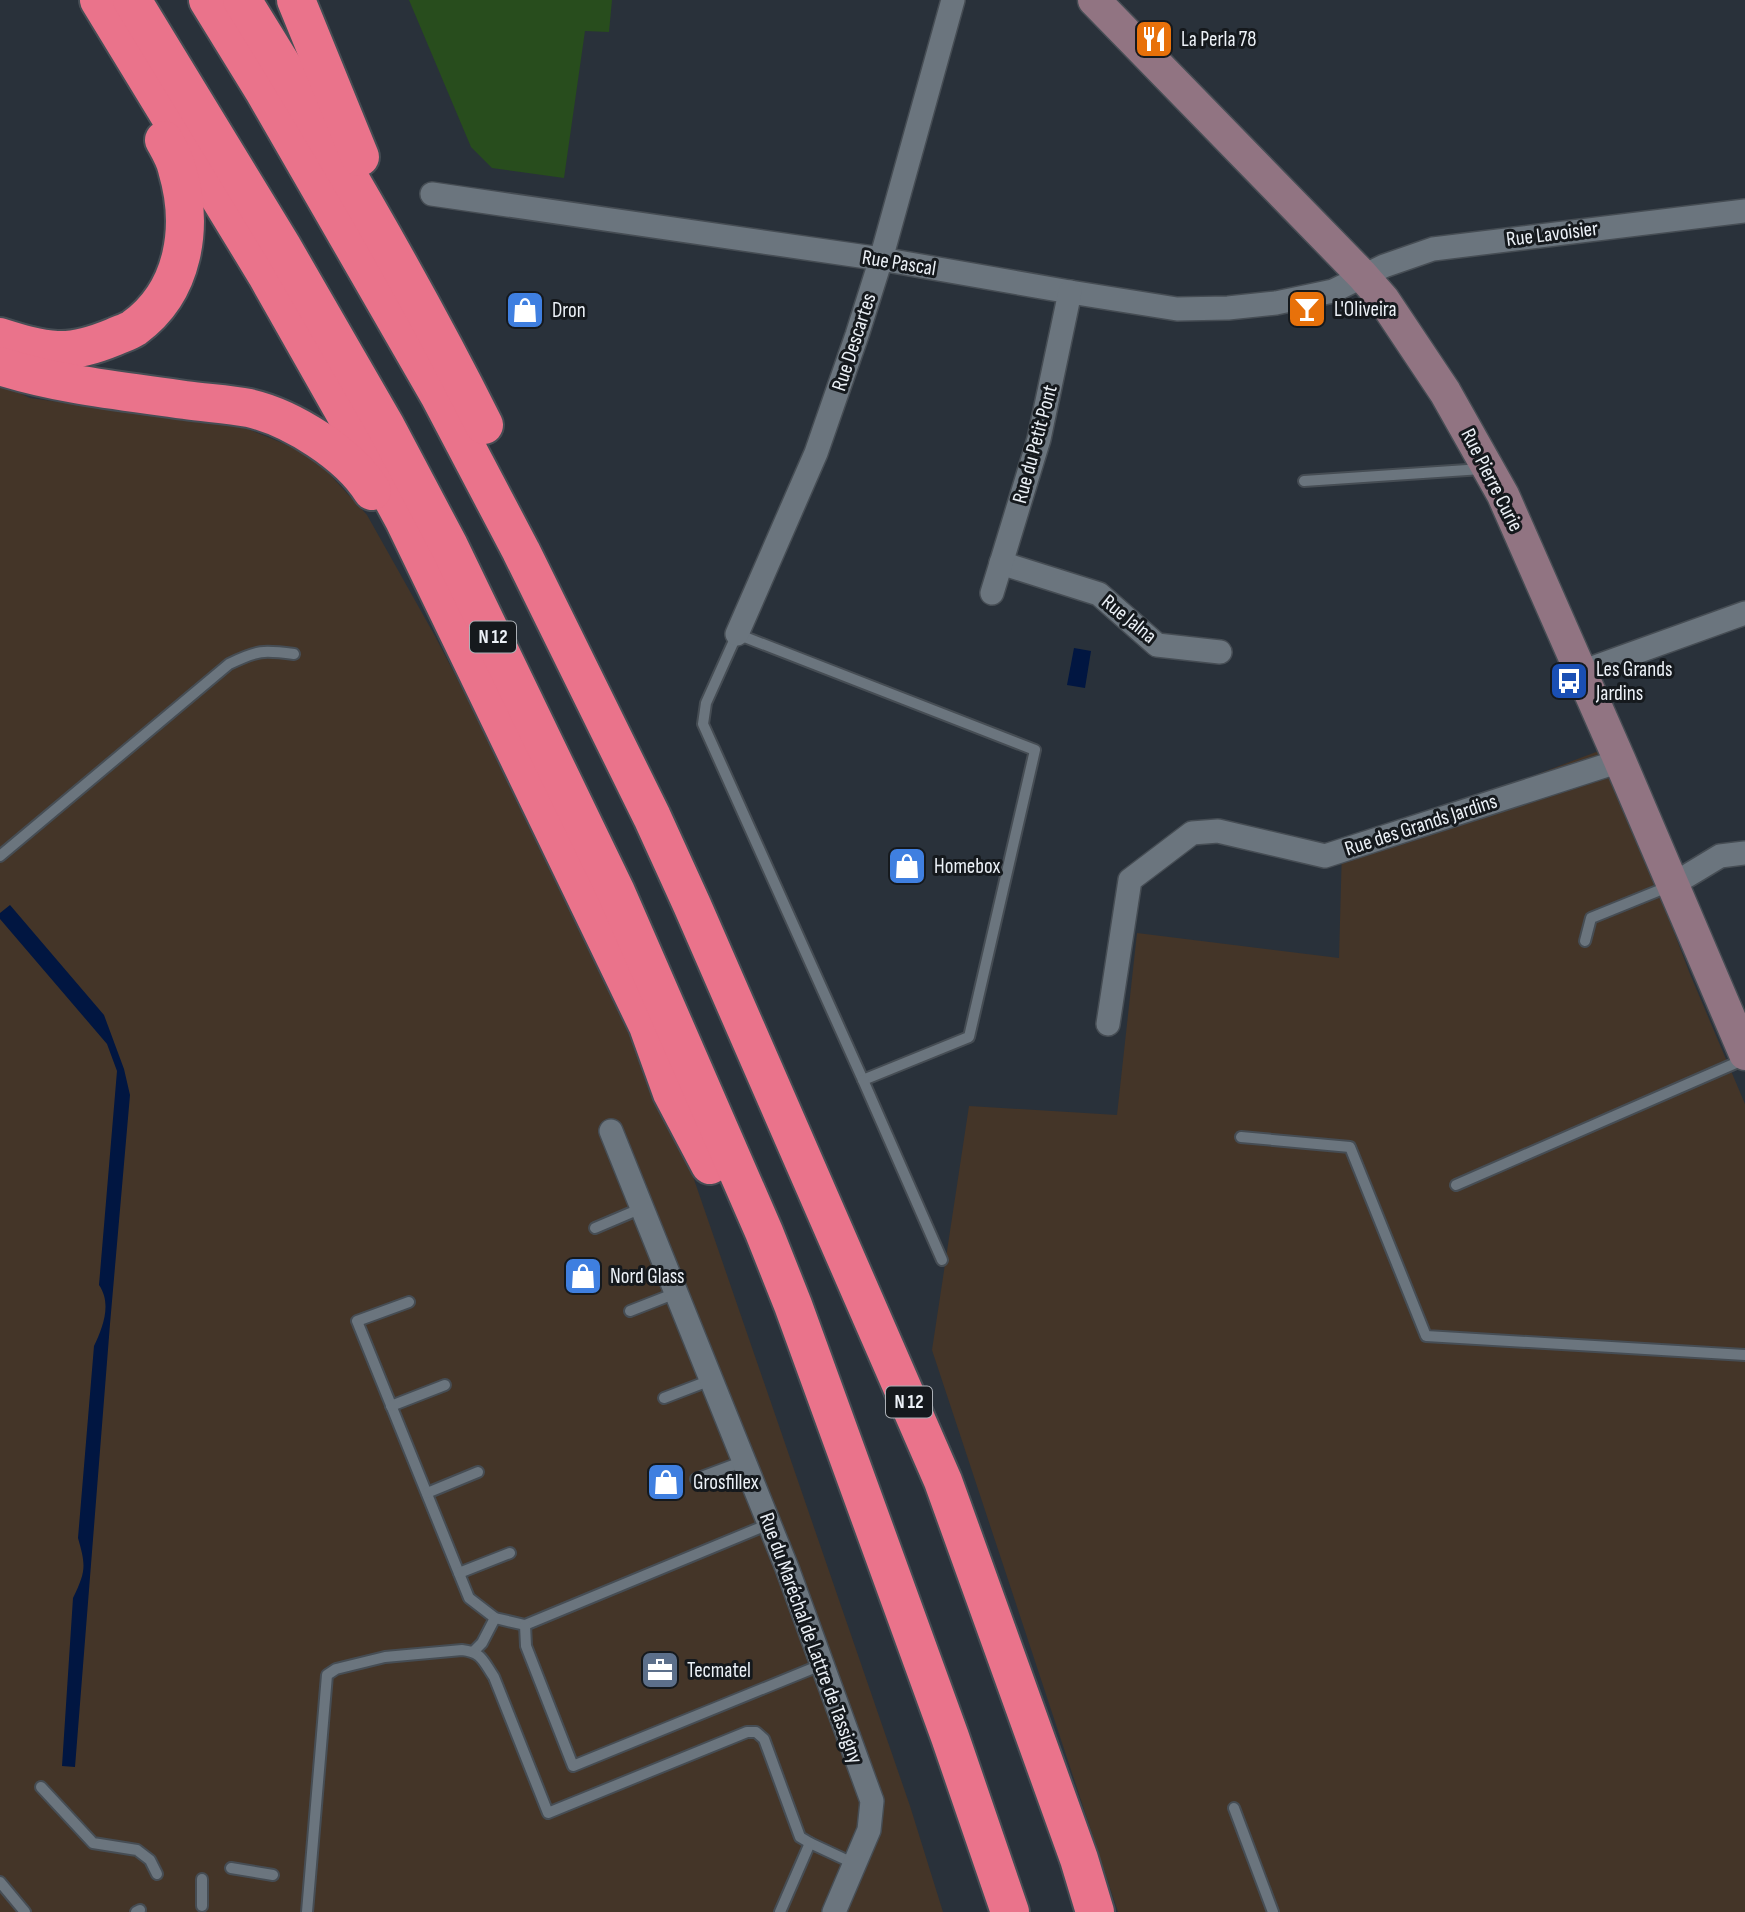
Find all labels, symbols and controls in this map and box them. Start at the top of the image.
restaurant icon: La Perla 78 [1133,18,1175,60]
place label: La Perla 78 [1181,27,1256,52]
street label: Rue Lavoisier [1505,216,1599,252]
street label: Rue Pascal [860,245,938,281]
bar icon: L'Oliveira [1286,288,1328,330]
shop icon: Dron [504,289,546,331]
street label: Rue Descartes [826,290,882,394]
place label: L'Oliveira [1334,297,1397,322]
place label: Dron [552,298,586,323]
street label: Rue du Petit Pont [1007,382,1063,506]
street label: Rue Pierre Curie [1455,424,1529,536]
street label: Rue Jalna [1096,589,1162,649]
road number: N 12 [470,622,516,652]
place label: Les Grands Jardins [1595,657,1672,706]
bus stop icon: Les Grands Jardins [1548,660,1590,702]
street label: Rue des Grands Jardins [1342,789,1500,861]
shop icon: Homebox [886,845,928,887]
place label: Homebox [934,854,1001,879]
shop icon: Nord Glass [562,1255,604,1297]
place label: Nord Glass [610,1264,685,1289]
road number: N 12 [886,1386,932,1418]
shop icon: Grosfillex [645,1461,687,1503]
place label: Grosfillex [693,1470,759,1495]
street label: Rue du Maréchal de Lattre de Tassigny [754,1509,868,1767]
office icon: Tecmatel [639,1649,681,1691]
place label: Tecmatel [687,1658,751,1683]

